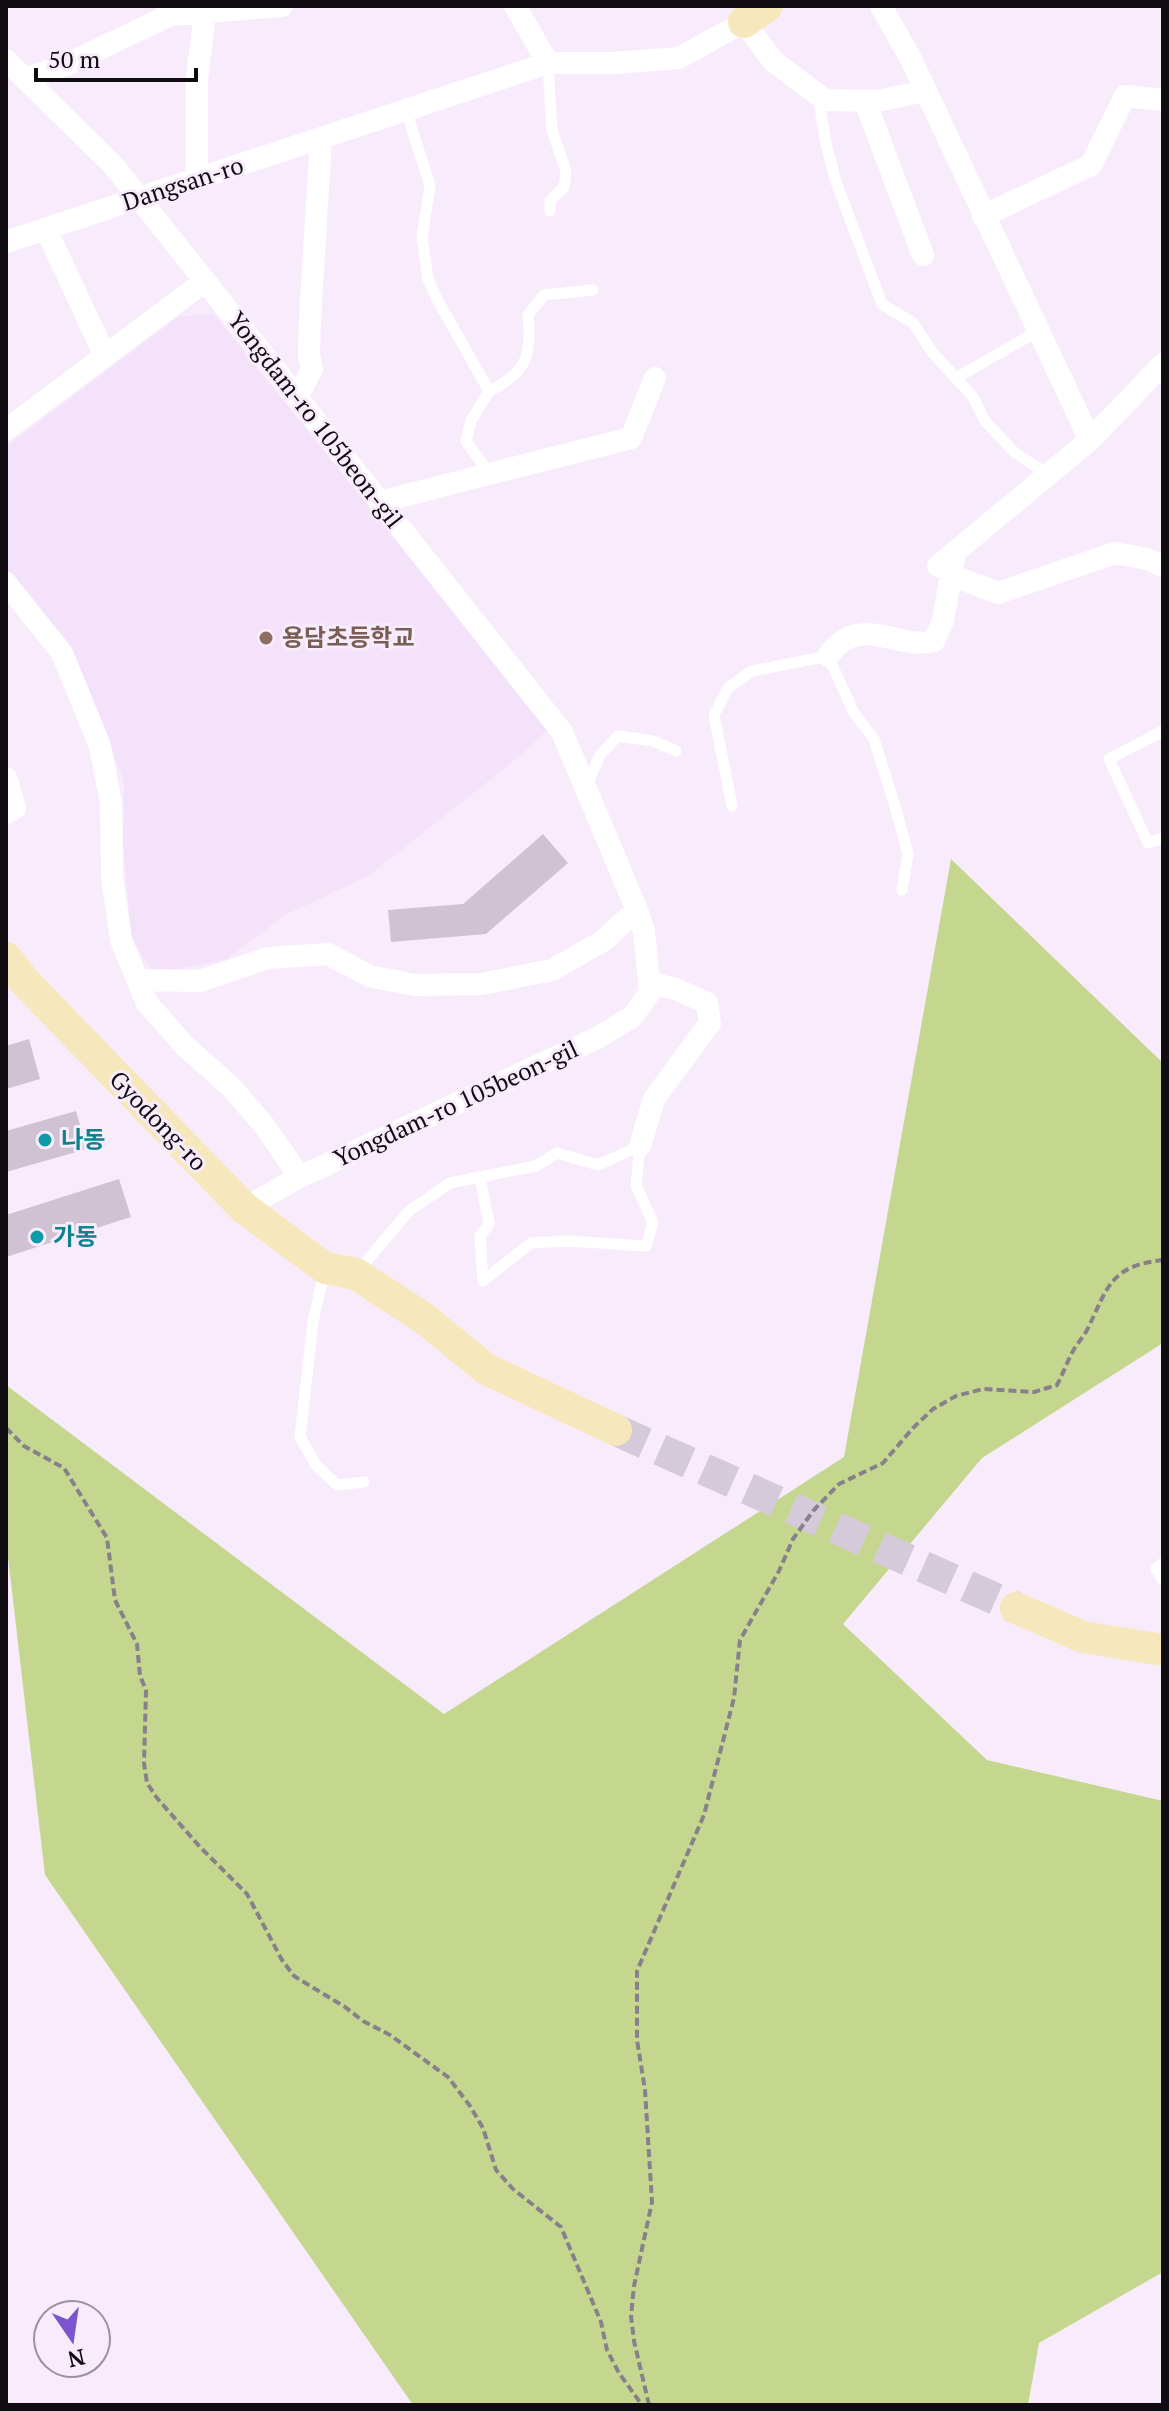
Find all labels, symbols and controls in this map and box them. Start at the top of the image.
scale bar [36,32,196,82]
text: 50 m [48,43,100,75]
street label: Dangsan-ro [118,148,247,218]
street label: Yongdam-ro 105beon-gil [221,305,410,534]
place label: 용담초등학교 [282,621,414,653]
marker: 용담초등학교 [257,629,275,647]
street label: Yongdam-ro 105beon-gil [328,1032,583,1174]
street label: Gyodong-ro [103,1063,215,1177]
place label: 나동 [61,1123,105,1155]
marker: 나동 [36,1131,54,1149]
place label: 가동 [53,1220,97,1252]
marker: 가동 [28,1228,46,1246]
north arrow [32,2299,112,2379]
text: N [65,2343,88,2375]

